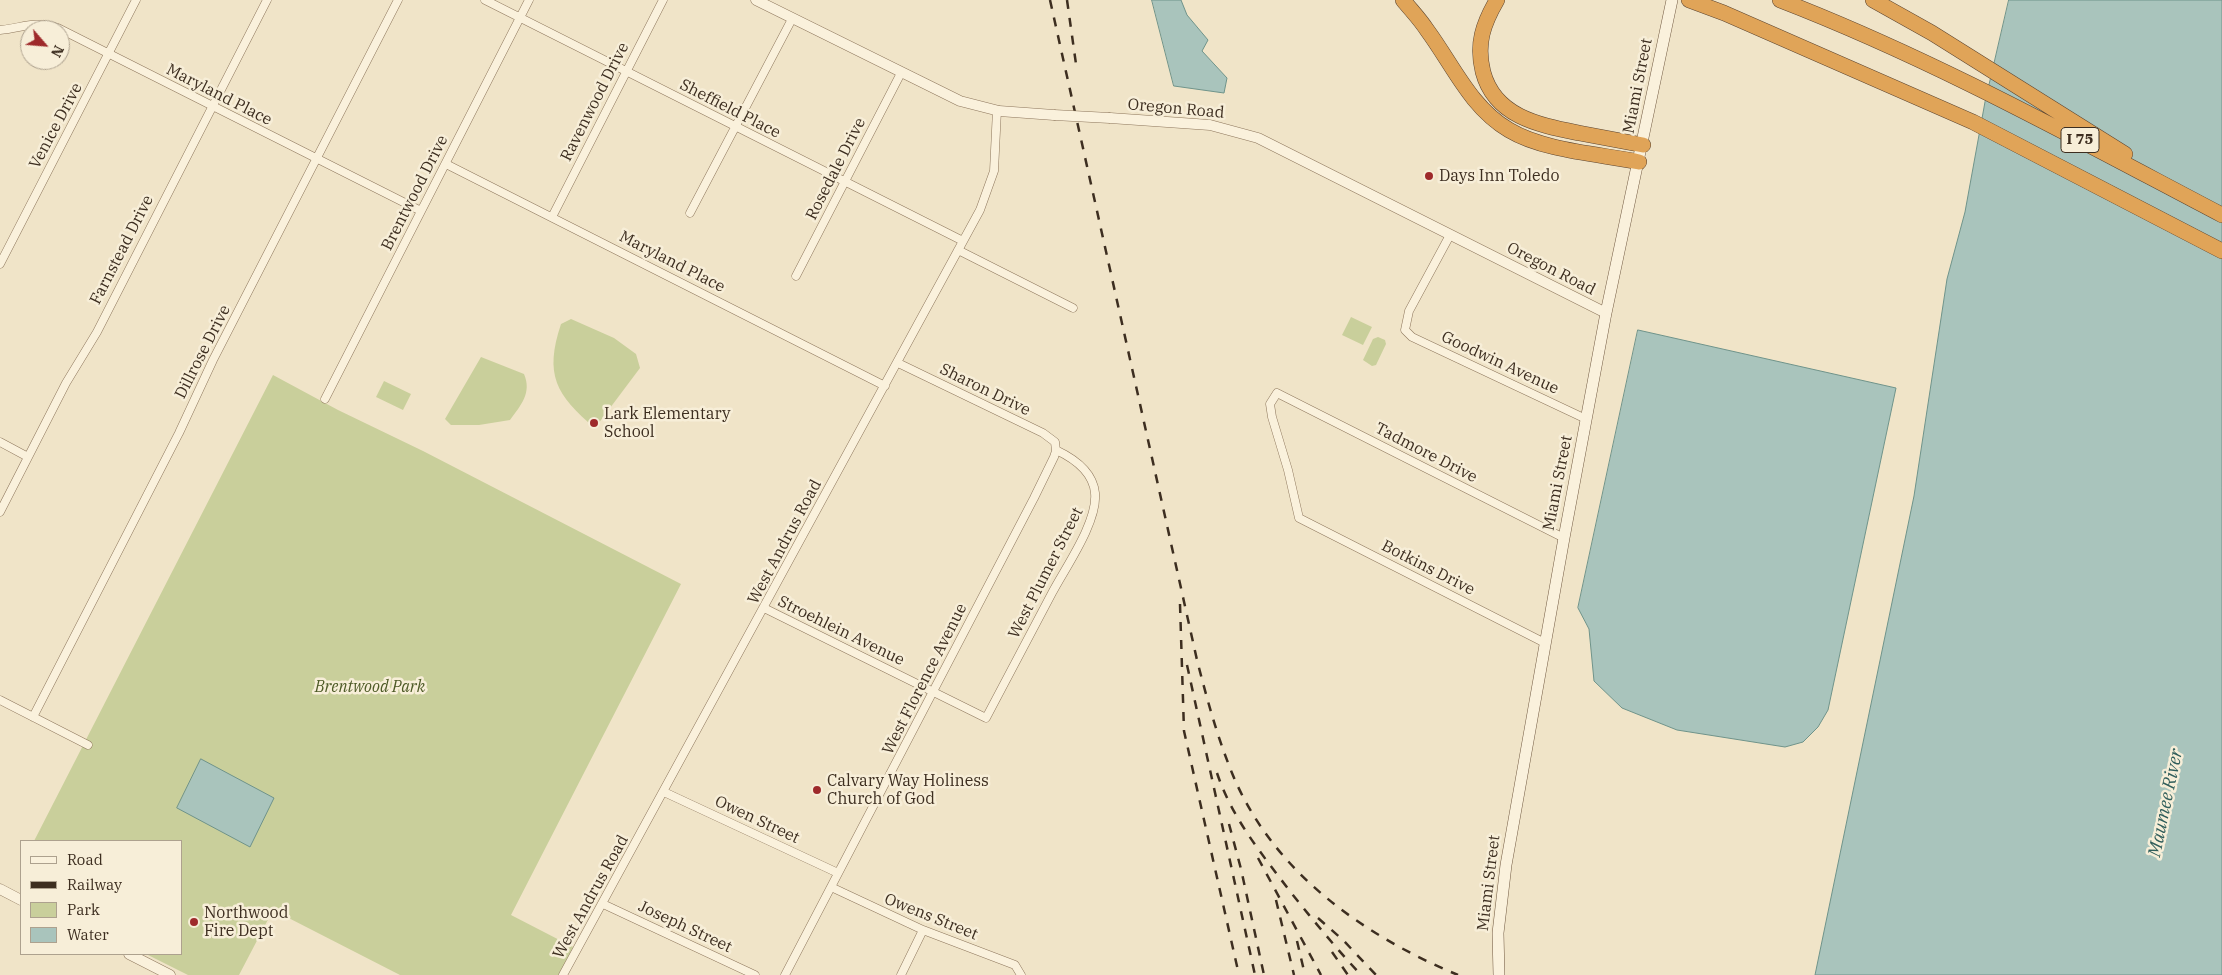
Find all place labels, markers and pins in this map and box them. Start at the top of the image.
place label: Days Inn Toledo [1439,166,1560,186]
marker: Days Inn Toledo [1423,170,1435,182]
place label: Lark Elementary School [604,404,731,442]
marker: Lark Elementary School [588,417,600,429]
place label: Calvary Way Holiness Church of God [827,771,989,809]
marker: Calvary Way Holiness Church of God [811,784,823,796]
place label: Northwood Fire Dept [204,903,289,941]
marker: Northwood Fire Dept [188,916,200,928]

